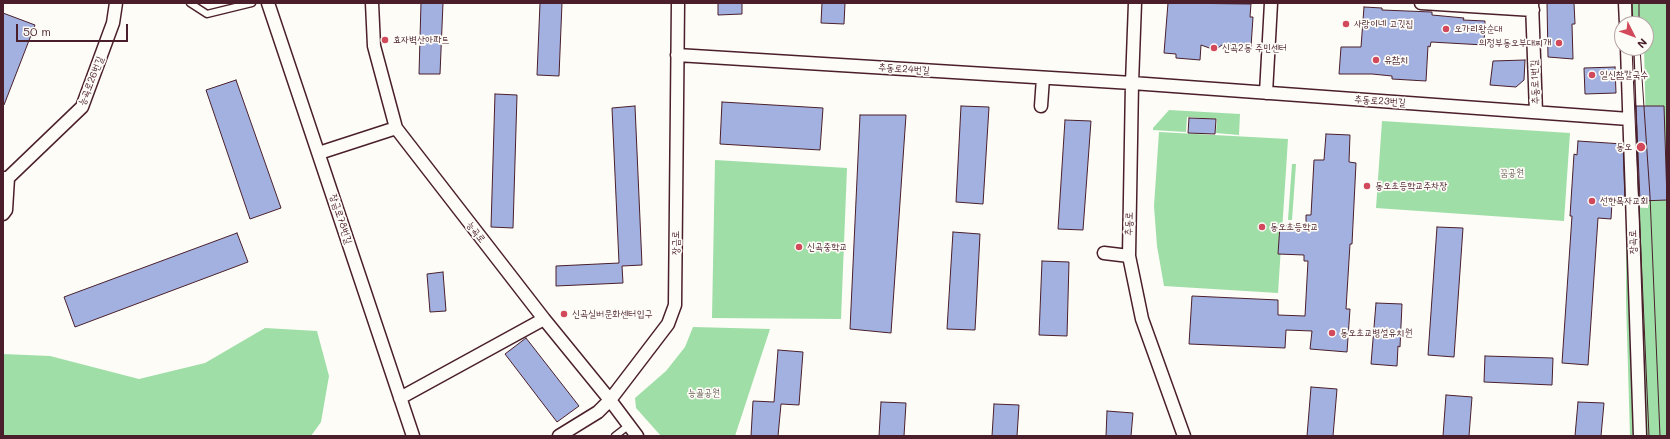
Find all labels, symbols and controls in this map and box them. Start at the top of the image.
scale bar [18,16,130,42]
north arrow [1614,16,1654,56]
place label: 사랑이네 고깃집 [1354,18,1414,30]
marker: 사랑이네 고깃집 [1341,19,1351,29]
text: 50 m [23,23,51,39]
place label: 오가리왕순대 [1454,23,1502,35]
marker: 오가리왕순대 [1441,24,1451,34]
place label: 효자벽산아파트 [393,34,449,46]
marker: 효자벽산아파트 [380,35,390,45]
text: N [1634,36,1651,52]
place label: 의정부동오부대찌개 [1479,37,1551,49]
marker: 의정부동오부대찌개 [1554,38,1564,48]
place label: 신곡2동 주민센터 [1222,42,1287,54]
marker: 신곡2동 주민센터 [1209,43,1219,53]
place label: 유참치 [1384,54,1408,66]
street label: 능곡로26번길 [76,55,106,107]
marker: 유참치 [1371,55,1381,65]
street label: 추동로1번길 [1528,59,1542,105]
street label: 추동로24번길 [878,61,930,77]
place label: 일신참칼국수 [1600,69,1648,81]
marker: 일신참칼국수 [1587,70,1597,80]
street label: 추동로23번길 [1354,93,1406,109]
place label: 동오 [1616,141,1632,153]
marker: 동오 [1635,141,1647,153]
park label: 꿈공원 [1500,167,1524,179]
place label: 동오초등학교주차장 [1375,180,1447,192]
marker: 동오초등학교주차장 [1362,181,1372,191]
street label: 장금로78번길 [327,192,355,246]
place label: 선한목자교회 [1600,195,1648,207]
marker: 선한목자교회 [1587,196,1597,206]
street label: 추동로 [1123,212,1135,236]
street label: 능곡로 [464,219,488,245]
place label: 동오초등학교 [1270,221,1318,233]
marker: 동오초등학교 [1257,222,1267,232]
street label: 장곡로 [1627,230,1639,254]
street label: 장금로 [670,231,682,255]
place label: 신곡중학교 [807,241,847,253]
marker: 신곡중학교 [794,242,804,252]
place label: 신곡실버문화센터입구 [572,308,652,320]
marker: 신곡실버문화센터입구 [559,309,569,319]
place label: 동오초교병설유치원 [1340,327,1412,339]
marker: 동오초교병설유치원 [1327,328,1337,338]
park label: 능골공원 [688,387,720,399]

